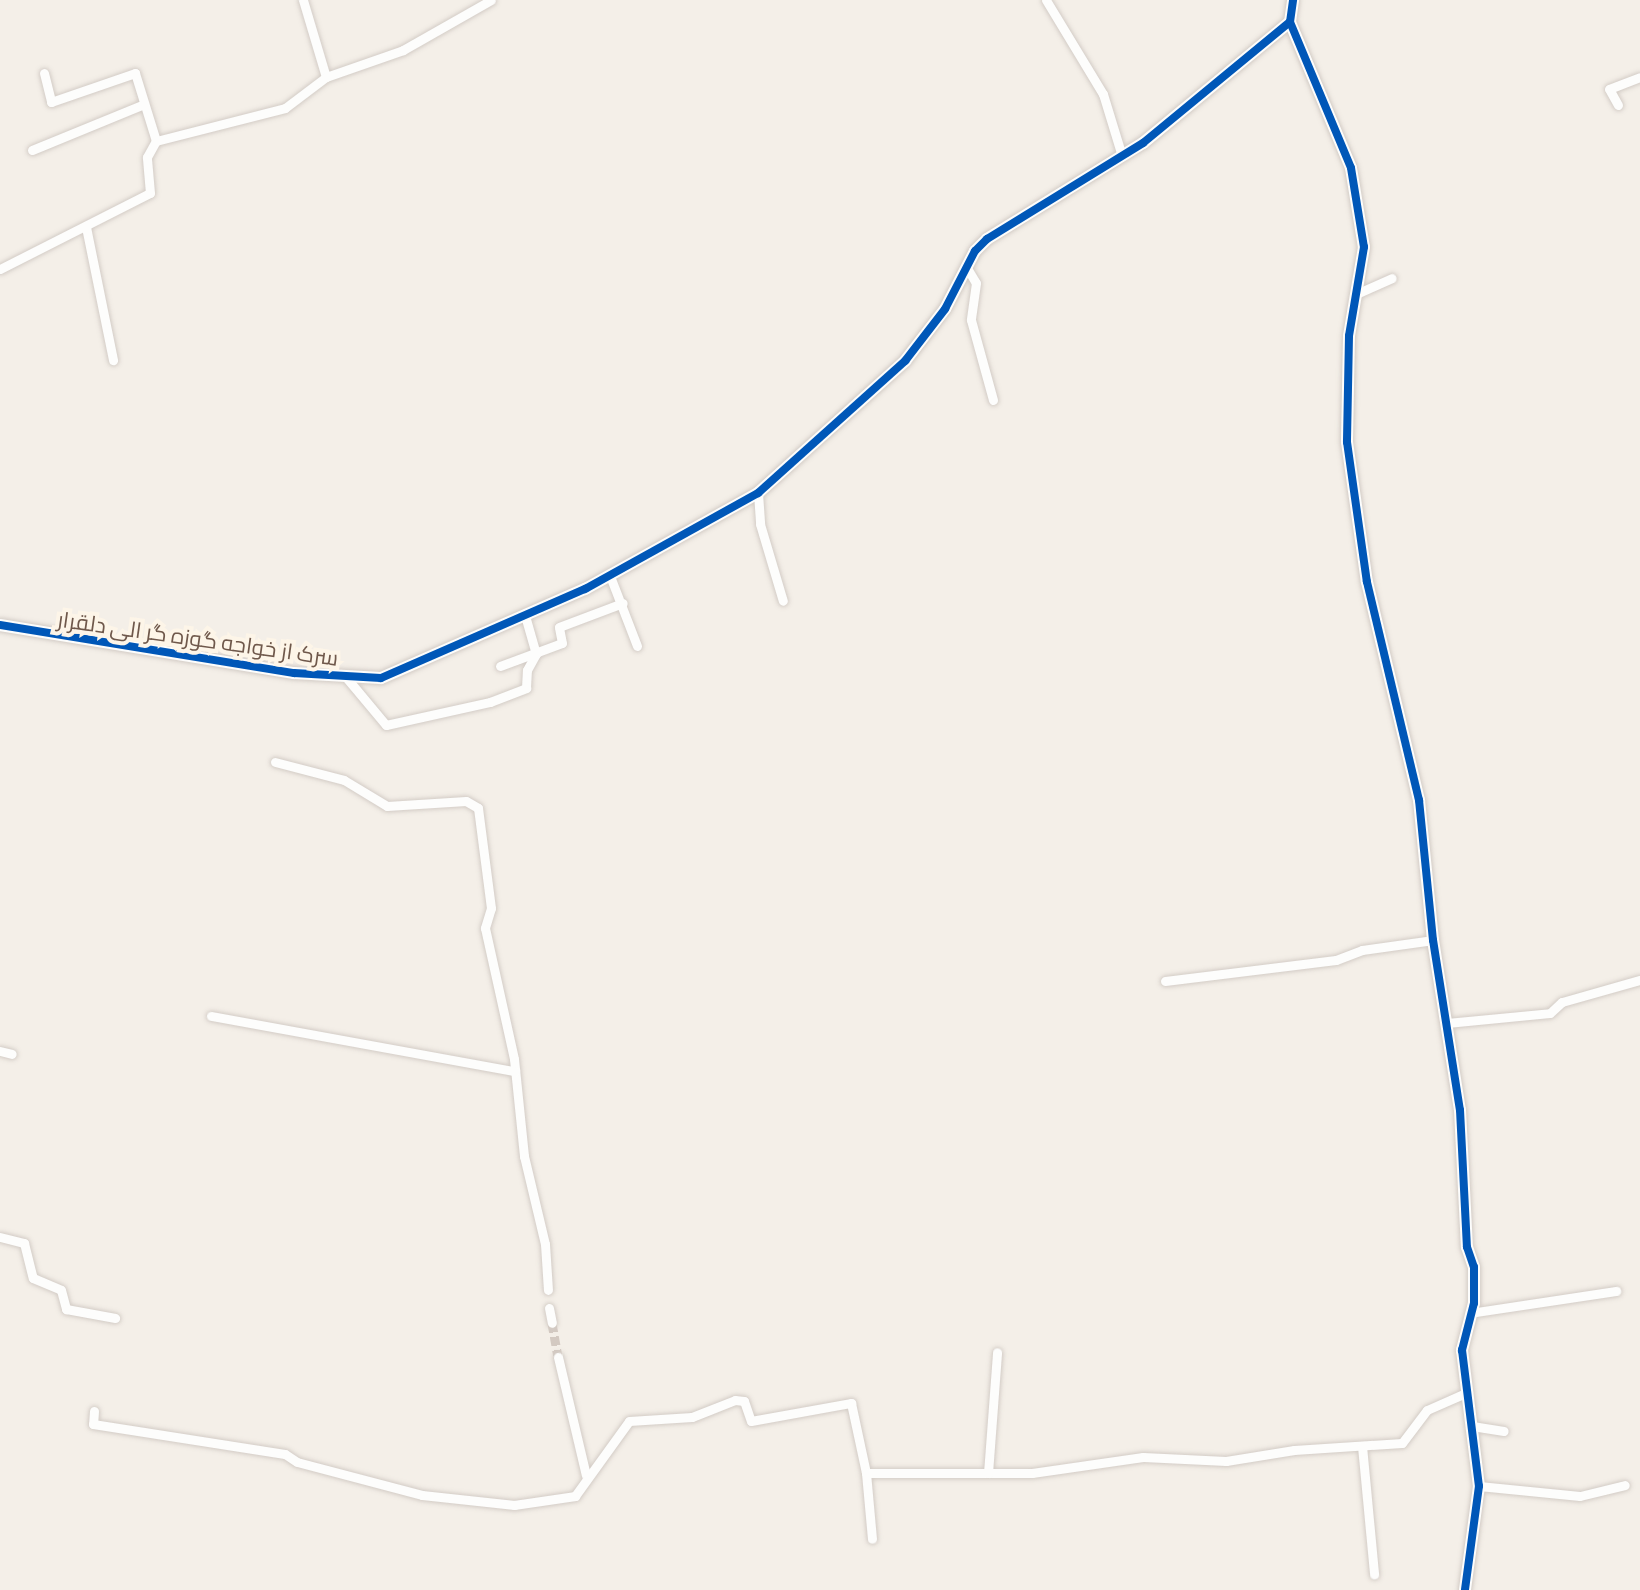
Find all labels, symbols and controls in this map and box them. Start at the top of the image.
street label: سرک از خواجه گوزه گر الی دلقرار [56,605,340,671]

